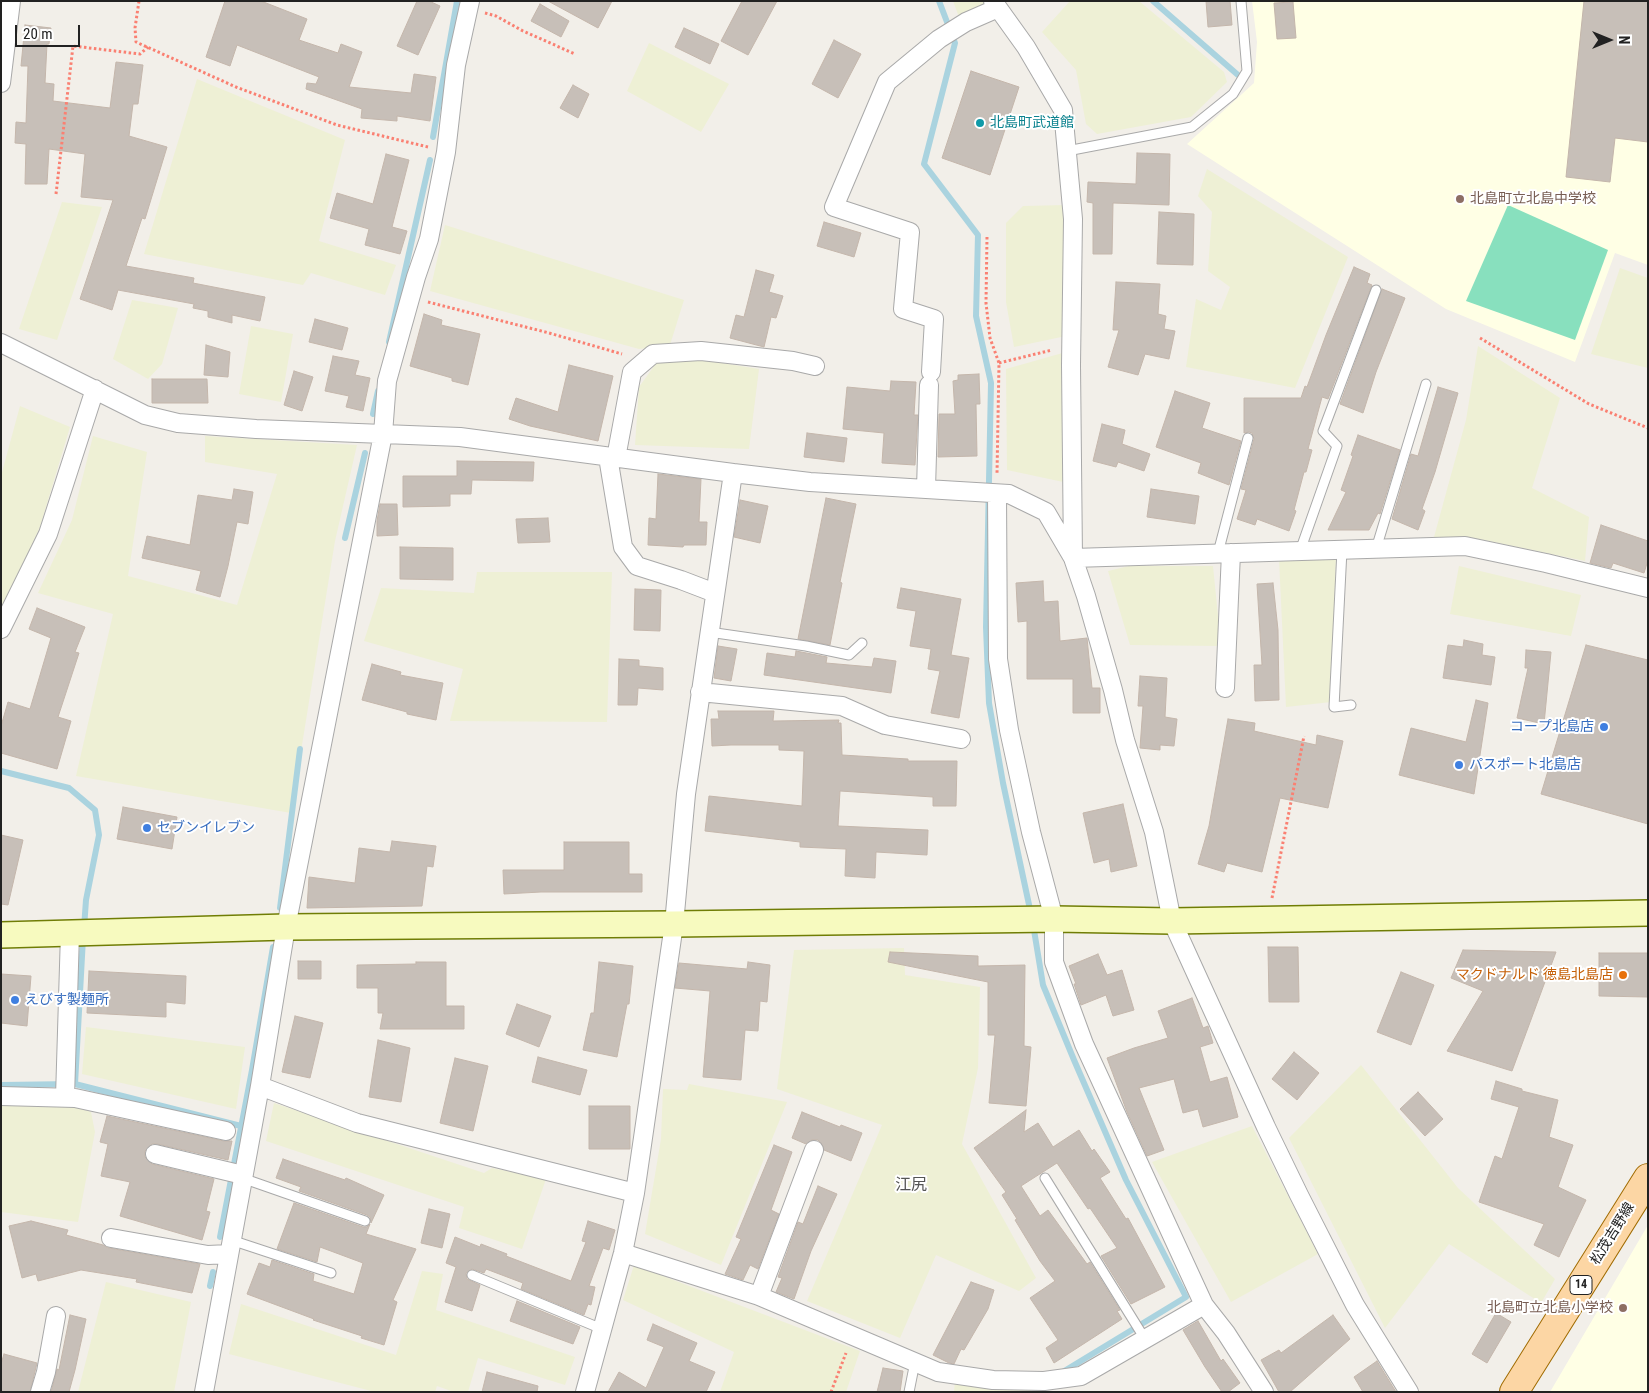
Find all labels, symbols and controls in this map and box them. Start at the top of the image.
scale bar [18,15,82,47]
north arrow [1584,15,1634,65]
text: 20 m [23,25,53,43]
text: N [1616,36,1632,44]
place label: 北島町武道館 [990,115,1074,131]
marker: 北島町武道館 [974,117,986,129]
place label: 北島町立北島中学校 [1470,191,1596,207]
marker: 北島町立北島中学校 [1454,193,1466,205]
place label: コープ北島店 [1510,719,1594,735]
marker: コープ北島店 [1598,721,1610,733]
place label: パスポート北島店 [1469,757,1581,773]
marker: パスポート北島店 [1453,759,1465,771]
place label: セブンイレブン [157,820,255,836]
marker: セブンイレブン [141,822,153,834]
place label: マクドナルド 徳島北島店 [1456,967,1613,983]
marker: マクドナルド 徳島北島店 [1617,969,1629,981]
place label: えびす製麺所 [25,992,109,1008]
marker: えびす製麺所 [9,994,21,1006]
district label: 江尻 [895,1176,927,1196]
street label: 松茂吉野線 [1587,1200,1639,1268]
road number: 14 [1570,1276,1592,1294]
place label: 北島町立北島小学校 [1487,1300,1613,1316]
marker: 北島町立北島小学校 [1617,1302,1629,1314]

